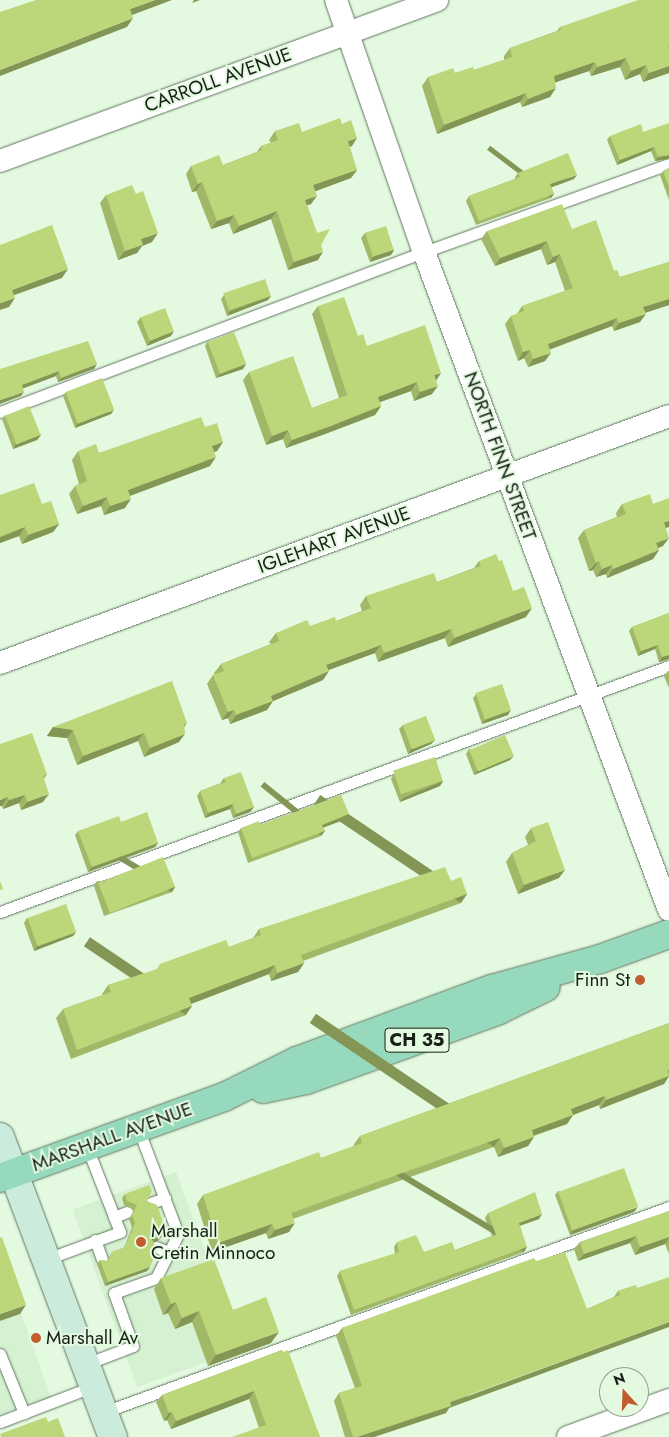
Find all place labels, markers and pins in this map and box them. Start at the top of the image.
place label: Finn St [575,969,630,991]
marker: Finn St [634,974,646,986]
place label: Marshall Cretin Minnoco [151,1220,275,1264]
marker: Marshall Cretin Minnoco [135,1236,147,1248]
place label: Marshall Av [46,1327,138,1349]
marker: Marshall Av [30,1332,42,1344]

